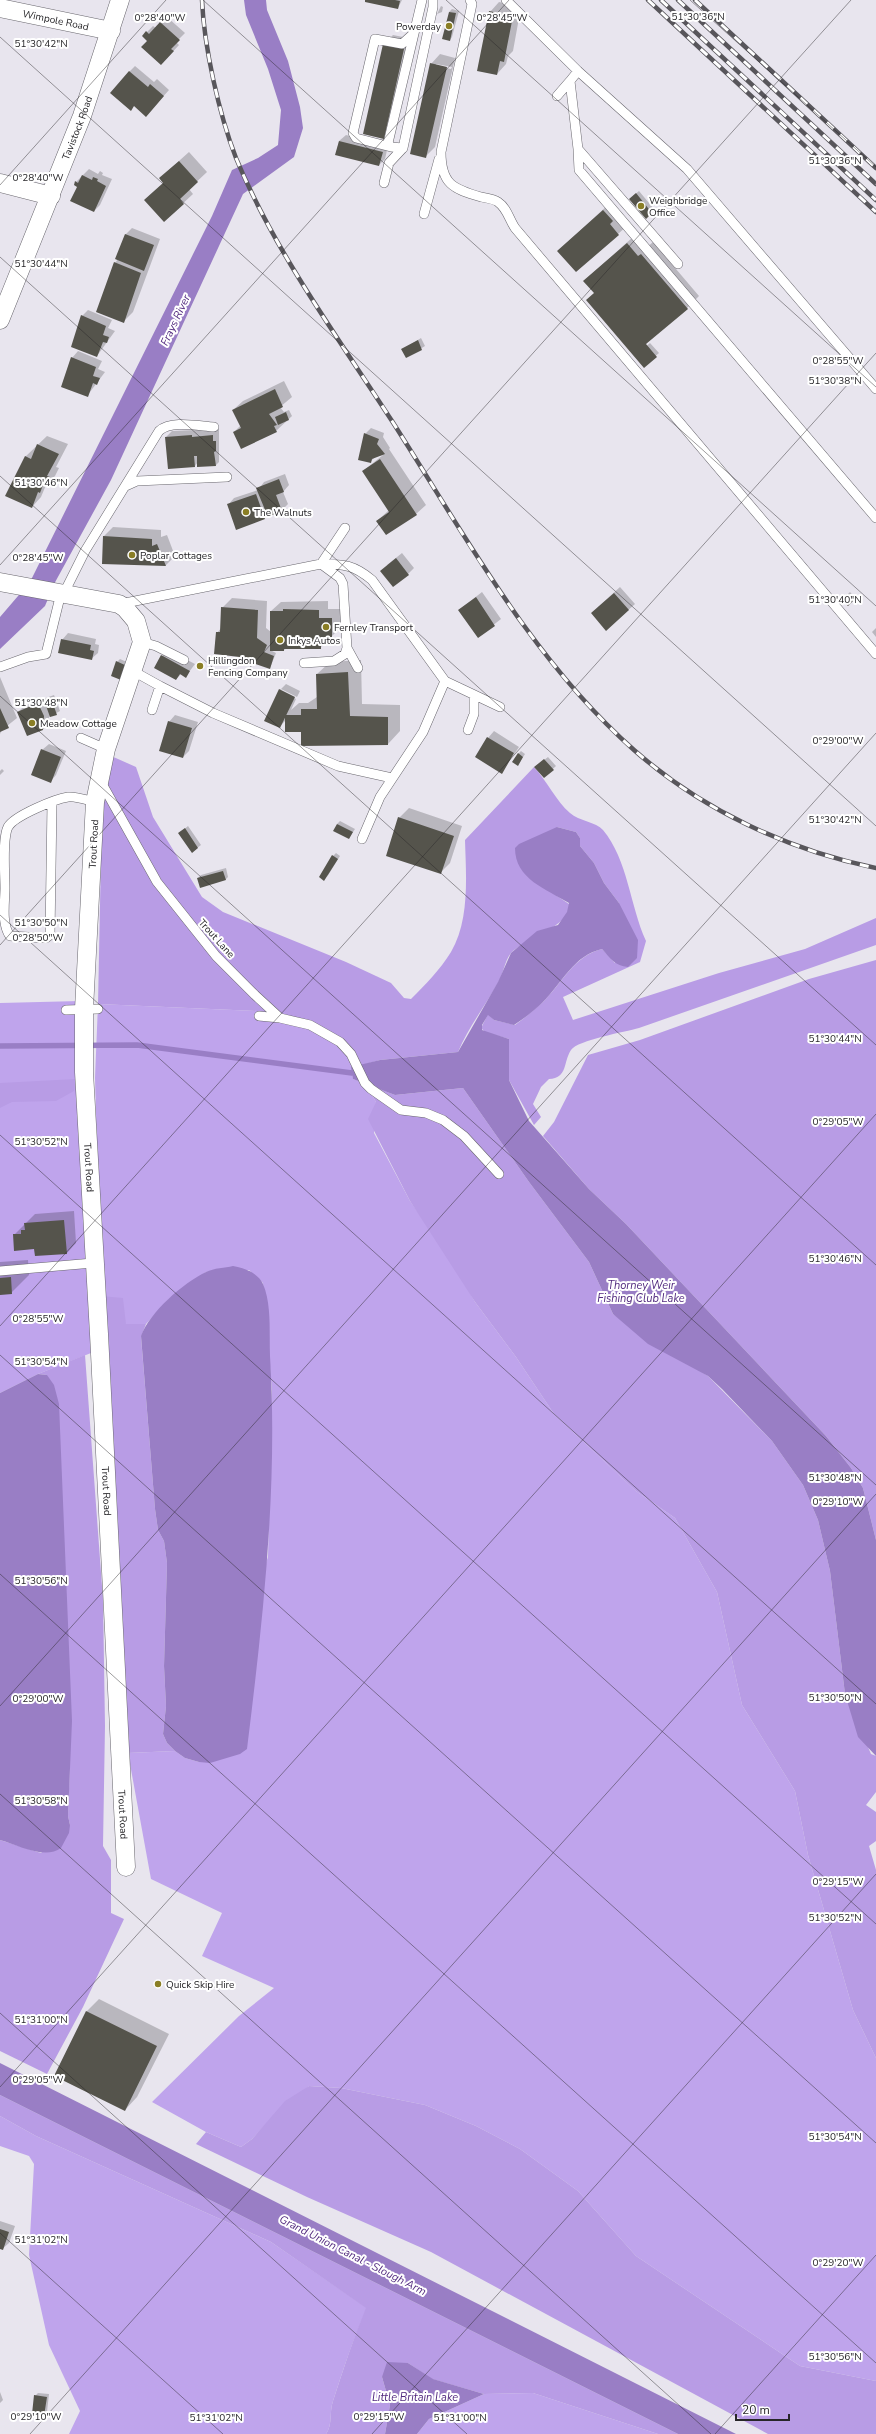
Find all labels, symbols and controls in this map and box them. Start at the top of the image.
street label: Wimpole Road [21,7,90,34]
text: 51°30'36"N [671,10,725,24]
text: 0°28'40"W [135,11,185,25]
text: 0°28'45"W [477,11,527,25]
place label: Powerday [396,20,442,34]
marker: Powerday [444,21,454,31]
text: 51°30'42"N [14,37,68,51]
street label: Tavistock Road [59,94,96,162]
text: 51°30'36"N [808,154,862,168]
text: 0°28'40"W [13,171,63,185]
place label: Weighbridge Office [649,194,707,220]
marker: Weighbridge Office [636,201,646,211]
text: 51°30'44"N [14,257,68,271]
water label: Frays River [157,291,194,348]
text: 0°28'55"W [813,354,863,368]
text: 51°30'38"N [808,374,862,388]
text: 51°30'46"N [14,476,68,490]
place label: The Walnuts [254,506,312,520]
marker: The Walnuts [241,507,251,517]
place label: Poplar Cottages [140,549,212,563]
marker: Poplar Cottages [127,550,137,560]
text: 0°28'45"W [13,551,63,565]
text: 51°30'40"N [808,593,862,607]
place label: Fernley Transport [334,621,414,635]
marker: Fernley Transport [321,622,331,632]
place label: Inkys Autos [288,634,340,648]
marker: Inkys Autos [275,635,285,645]
place label: Hillingdon Fencing Company [208,654,289,680]
marker: Hillingdon Fencing Company [195,661,205,671]
text: 51°30'48"N [14,696,68,710]
place label: Meadow Cottage [40,717,117,731]
marker: Meadow Cottage [27,718,37,728]
text: 0°29'00"W [813,734,863,748]
text: 51°30'42"N [808,813,862,827]
street label: Trout Road [86,819,102,869]
text: 51°30'50"N [14,916,68,930]
street label: Trout Lane [195,916,237,961]
text: 0°28'50"W [13,931,63,945]
text: 51°30'44"N [808,1032,862,1046]
text: 0°29'05"W [813,1115,863,1129]
text: 51°30'52"N [14,1135,68,1149]
street label: Trout Road [80,1142,97,1193]
text: 51°30'46"N [808,1252,862,1266]
water label: Thorney Weir Fishing Club Lake [597,1278,685,1306]
text: 0°28'55"W [13,1312,63,1326]
text: 51°30'54"N [14,1355,68,1369]
street label: Trout Road [98,1466,114,1516]
text: 51°30'48"N [808,1471,862,1485]
text: 0°29'10"W [813,1495,863,1509]
text: 51°30'56"N [14,1574,68,1588]
text: 51°30'50"N [808,1691,862,1705]
text: 0°29'00"W [13,1692,63,1706]
street label: Trout Road [114,1790,131,1840]
text: 51°30'58"N [14,1794,68,1808]
text: 0°29'15"W [813,1875,863,1889]
text: 51°30'52"N [808,1911,862,1925]
place label: Quick Skip Hire [166,1978,234,1992]
marker: Quick Skip Hire [153,1979,163,1989]
text: 51°31'00"N [14,2013,68,2027]
text: 0°29'05"W [13,2073,63,2087]
text: 51°30'54"N [808,2130,862,2144]
water label: Grand Union Canal - Slough Arm [277,2212,429,2299]
text: 51°31'02"N [14,2233,68,2247]
text: 0°29'20"W [813,2256,863,2270]
text: 51°30'56"N [808,2350,862,2364]
water label: Little Britain Lake [372,2390,458,2405]
scale bar [736,2396,789,2422]
text: 20 m [742,2402,770,2418]
text: 0°29'10"W [11,2410,61,2424]
text: 0°29'15"W [354,2410,404,2424]
text: 51°31'02"N [189,2411,243,2425]
text: 51°31'00"N [433,2411,487,2425]

